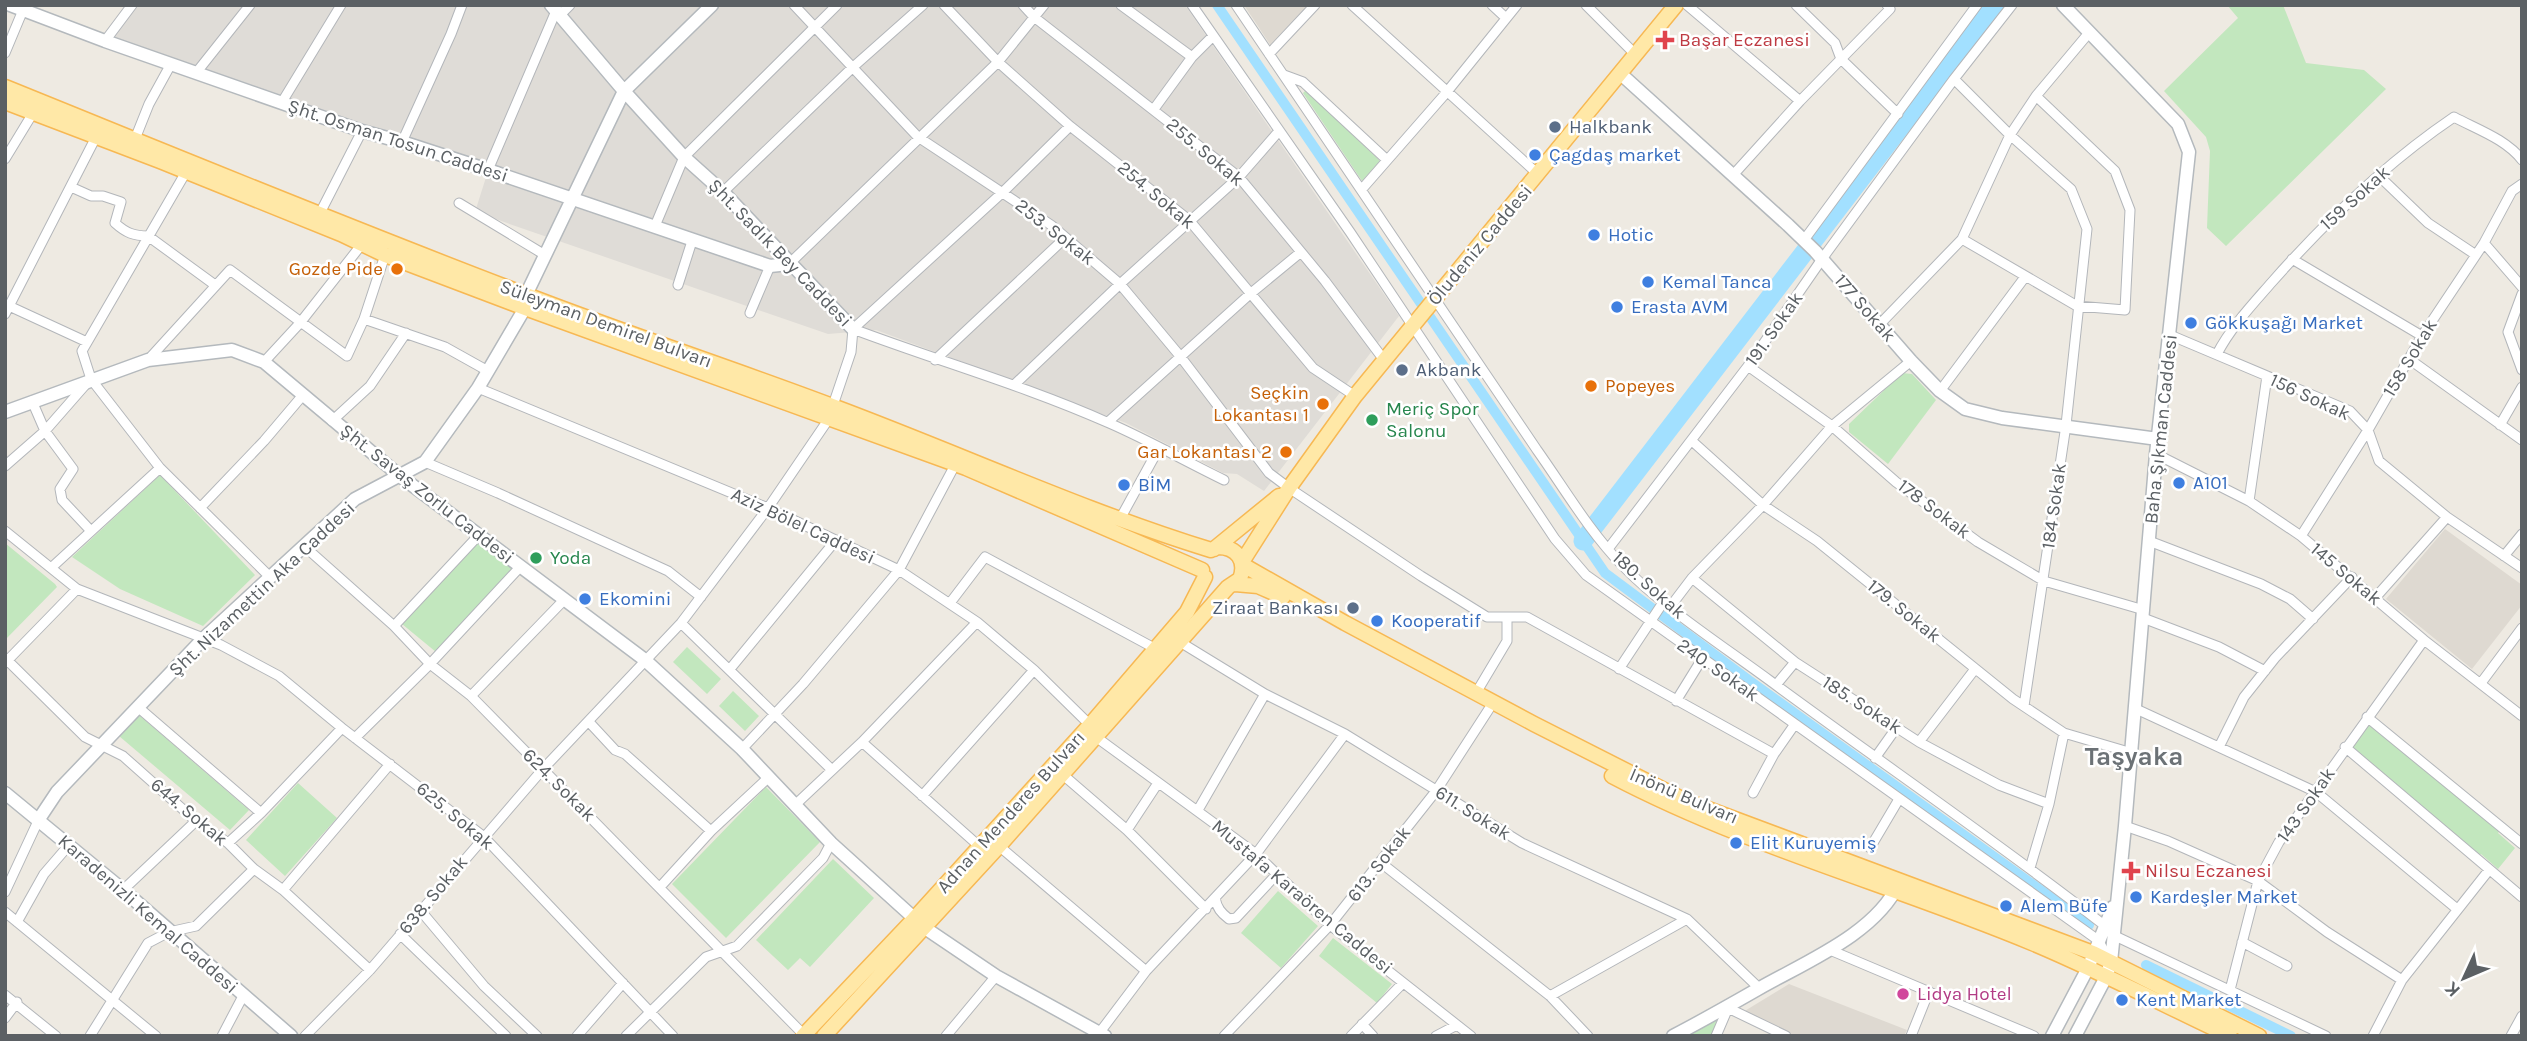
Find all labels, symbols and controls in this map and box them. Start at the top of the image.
place label: Başar Eczanesi [1679,29,1810,51]
marker: Başar Eczanesi [1657,32,1673,48]
street label: Şht. Osman Tosun Caddesi [285,95,511,187]
street label: 255. Sokak [1162,113,1248,191]
place label: Halkbank [1569,116,1652,138]
marker: Halkbank [1547,119,1563,135]
place label: Çagdaş market [1549,144,1681,166]
marker: Çagdaş market [1527,147,1543,163]
street label: 254. Sokak [1113,156,1199,234]
street label: 159 Sokak [2316,161,2395,235]
street label: Şht. Sadık Bey Caddesi [704,174,856,332]
street label: Öludeniz Caddesi [1423,180,1537,310]
street label: 253. Sokak [1011,194,1099,270]
place label: Hotic [1608,224,1654,246]
marker: Hotic [1586,227,1602,243]
place label: Gozde Pide [289,258,383,280]
marker: Gozde Pide [389,261,405,277]
street label: 177 Sokak [1830,270,1901,347]
place label: Kemal Tanca [1662,271,1771,293]
marker: Kemal Tanca [1640,274,1656,290]
street label: Süleyman Demirel Bulvarı [497,275,715,373]
street label: 191. Sokak [1741,288,1808,370]
place label: Erasta AVM [1631,296,1728,318]
marker: Erasta AVM [1609,299,1625,315]
place label: Gökkuşağı Market [2205,312,2363,334]
marker: Gökkuşağı Market [2183,315,2199,331]
street label: 158 Sokak [2378,315,2442,401]
street label: Baha Şıkman Caddesi [2140,333,2182,525]
place label: Akbank [1416,359,1482,381]
marker: Akbank [1394,362,1410,378]
street label: 156 Sokak [2266,369,2354,425]
place label: Popeyes [1605,375,1675,397]
marker: Popeyes [1583,378,1599,394]
place label: Seçkin Lokantası 1 [1213,382,1309,426]
marker: Seçkin Lokantası 1 [1315,396,1331,412]
place label: Meriç Spor Salonu [1386,398,1479,442]
marker: Meriç Spor Salonu [1364,412,1380,428]
street label: Şht. Savaş Zorlu Caddesi [336,419,518,569]
place label: Gar Lokantası 2 [1137,441,1272,463]
marker: Gar Lokantası 2 [1278,444,1294,460]
street label: 184 Sokak [2037,461,2071,551]
place label: A101 [2193,472,2228,494]
place label: BİM [1138,474,1171,496]
street label: 178 Sokak [1893,475,1975,544]
marker: A101 [2171,475,2187,491]
marker: BİM [1116,477,1132,493]
street label: Aziz Bölel Caddesi [728,483,878,569]
street label: Şht. Nizamettin Aka Caddesi [164,497,360,681]
street label: 145 Sokak [2306,538,2386,610]
street label: 180. Sokak [1608,546,1690,624]
place label: Yoda [550,547,591,569]
marker: Yoda [528,550,544,566]
street label: 179. Sokak [1863,575,1945,647]
place label: Ekomini [599,588,671,610]
marker: Ekomini [577,591,593,607]
place label: Ziraat Bankası [1212,597,1339,619]
marker: Ziraat Bankası [1345,600,1361,616]
place label: Kooperatif [1391,610,1481,632]
marker: Kooperatif [1369,613,1385,629]
street label: 240. Sokak [1673,634,1763,706]
street label: 185. Sokak [1818,671,1906,739]
street label: Adnan Menderes Bulvarı [932,726,1090,898]
district label: Taşyaka [2085,741,2183,772]
street label: 624. Sokak [518,744,600,826]
street label: İnönü Bulvarı [1626,763,1742,829]
street label: 143 Sokak [2272,763,2340,847]
street label: 644. Sokak [146,773,232,851]
street label: 625. Sokak [412,777,498,855]
street label: 611. Sokak [1431,781,1515,845]
street label: Mustafa Karaören Caddesi [1207,815,1397,979]
street label: 613. Sokak [1343,822,1416,906]
street label: Karadenizli Kemal Caddesi [53,830,243,998]
place label: Elit Kuruyemiş [1750,832,1877,854]
marker: Elit Kuruyemiş [1728,835,1744,851]
street label: 638. Sokak [394,851,472,939]
place label: Nilsu Eczanesi [2145,860,2272,882]
marker: Nilsu Eczanesi [2123,863,2139,879]
place label: Kardeşler Market [2150,886,2297,908]
marker: Kardeşler Market [2128,889,2144,905]
place label: Alem Büfe [2020,895,2108,917]
marker: Alem Büfe [1998,898,2014,914]
north arrow [2429,943,2499,1013]
text: K [2440,977,2465,1001]
place label: Lidya Hotel [1917,983,2012,1005]
marker: Lidya Hotel [1895,986,1911,1002]
place label: Kent Market [2136,989,2241,1011]
marker: Kent Market [2114,992,2130,1008]

